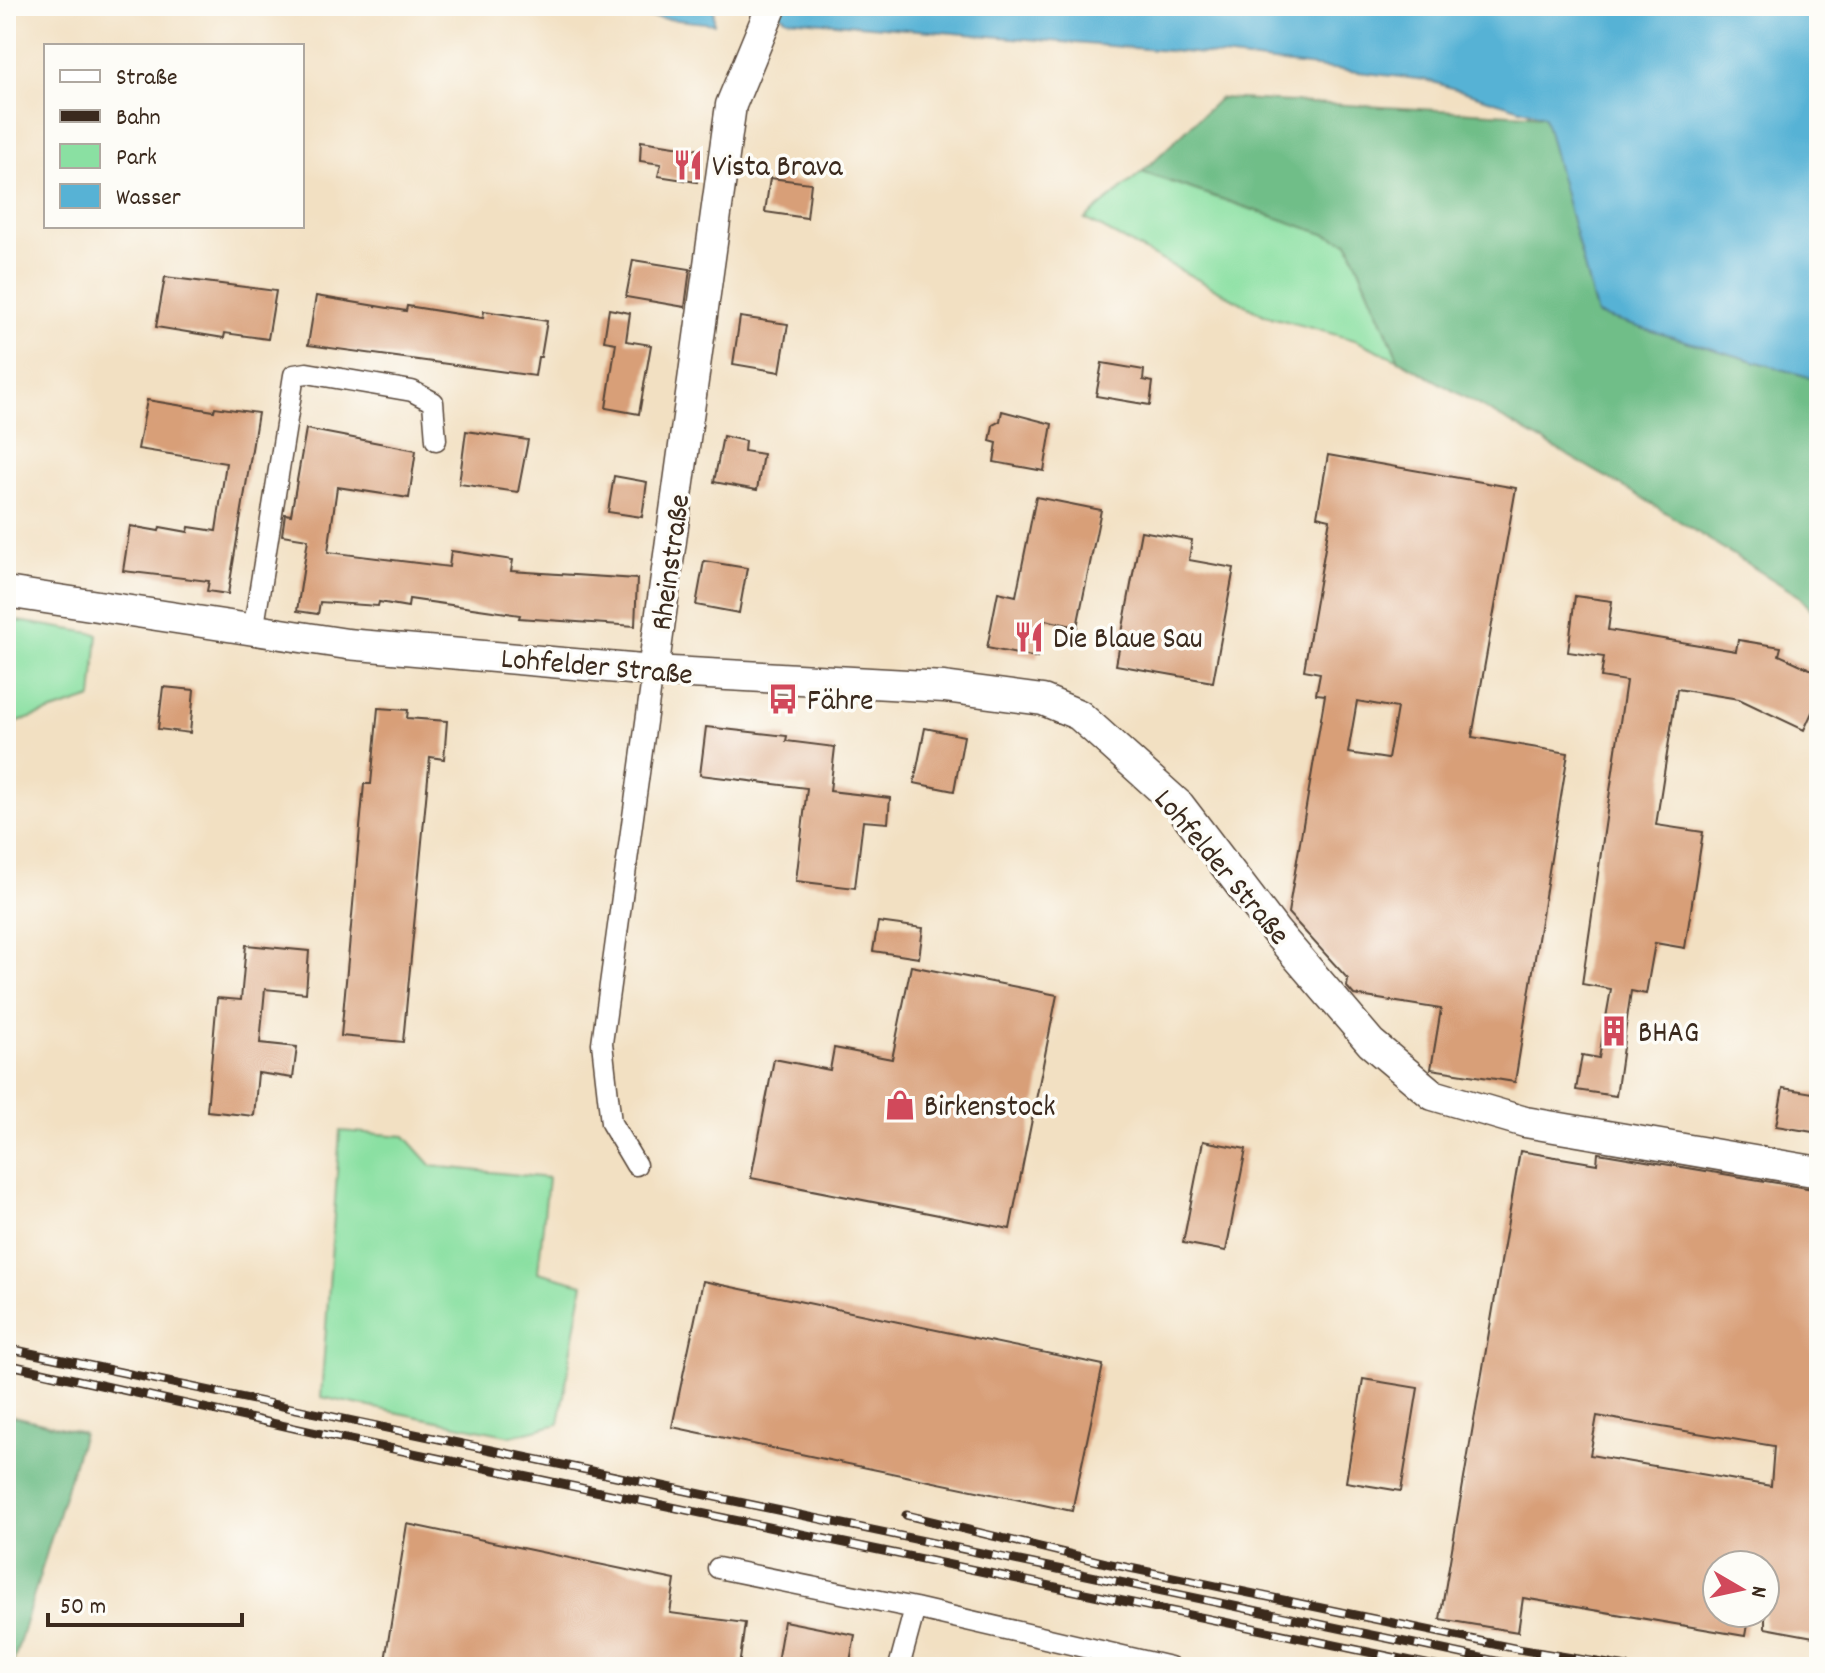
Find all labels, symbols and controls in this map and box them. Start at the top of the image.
legend [44,44,304,228]
text: Straße [116,62,178,96]
text: Bahn [116,102,161,136]
text: Park [116,142,157,176]
restaurant icon: Vista Brava [671,148,705,182]
place label: Vista Brava [712,148,843,191]
text: Wasser [116,182,181,216]
street label: Rheinstraße [643,492,704,634]
restaurant icon: Die Blaue Sau [1012,620,1046,654]
place label: Die Blaue Sau [1053,620,1203,663]
street label: Lohfelder Straße [499,640,694,699]
bus stop icon: Fähre [766,682,800,716]
place label: Fähre [807,682,873,725]
street label: Lohfelder Straße [1141,781,1298,956]
building icon: BHAG [1597,1014,1631,1048]
place label: BHAG [1638,1014,1699,1057]
shop icon: Birkenstock [883,1088,917,1122]
place label: Birkenstock [924,1088,1056,1131]
north arrow [1701,1549,1781,1629]
scale bar [48,1577,242,1627]
text: N [1741,1584,1773,1599]
text: 50 m [60,1591,106,1625]

